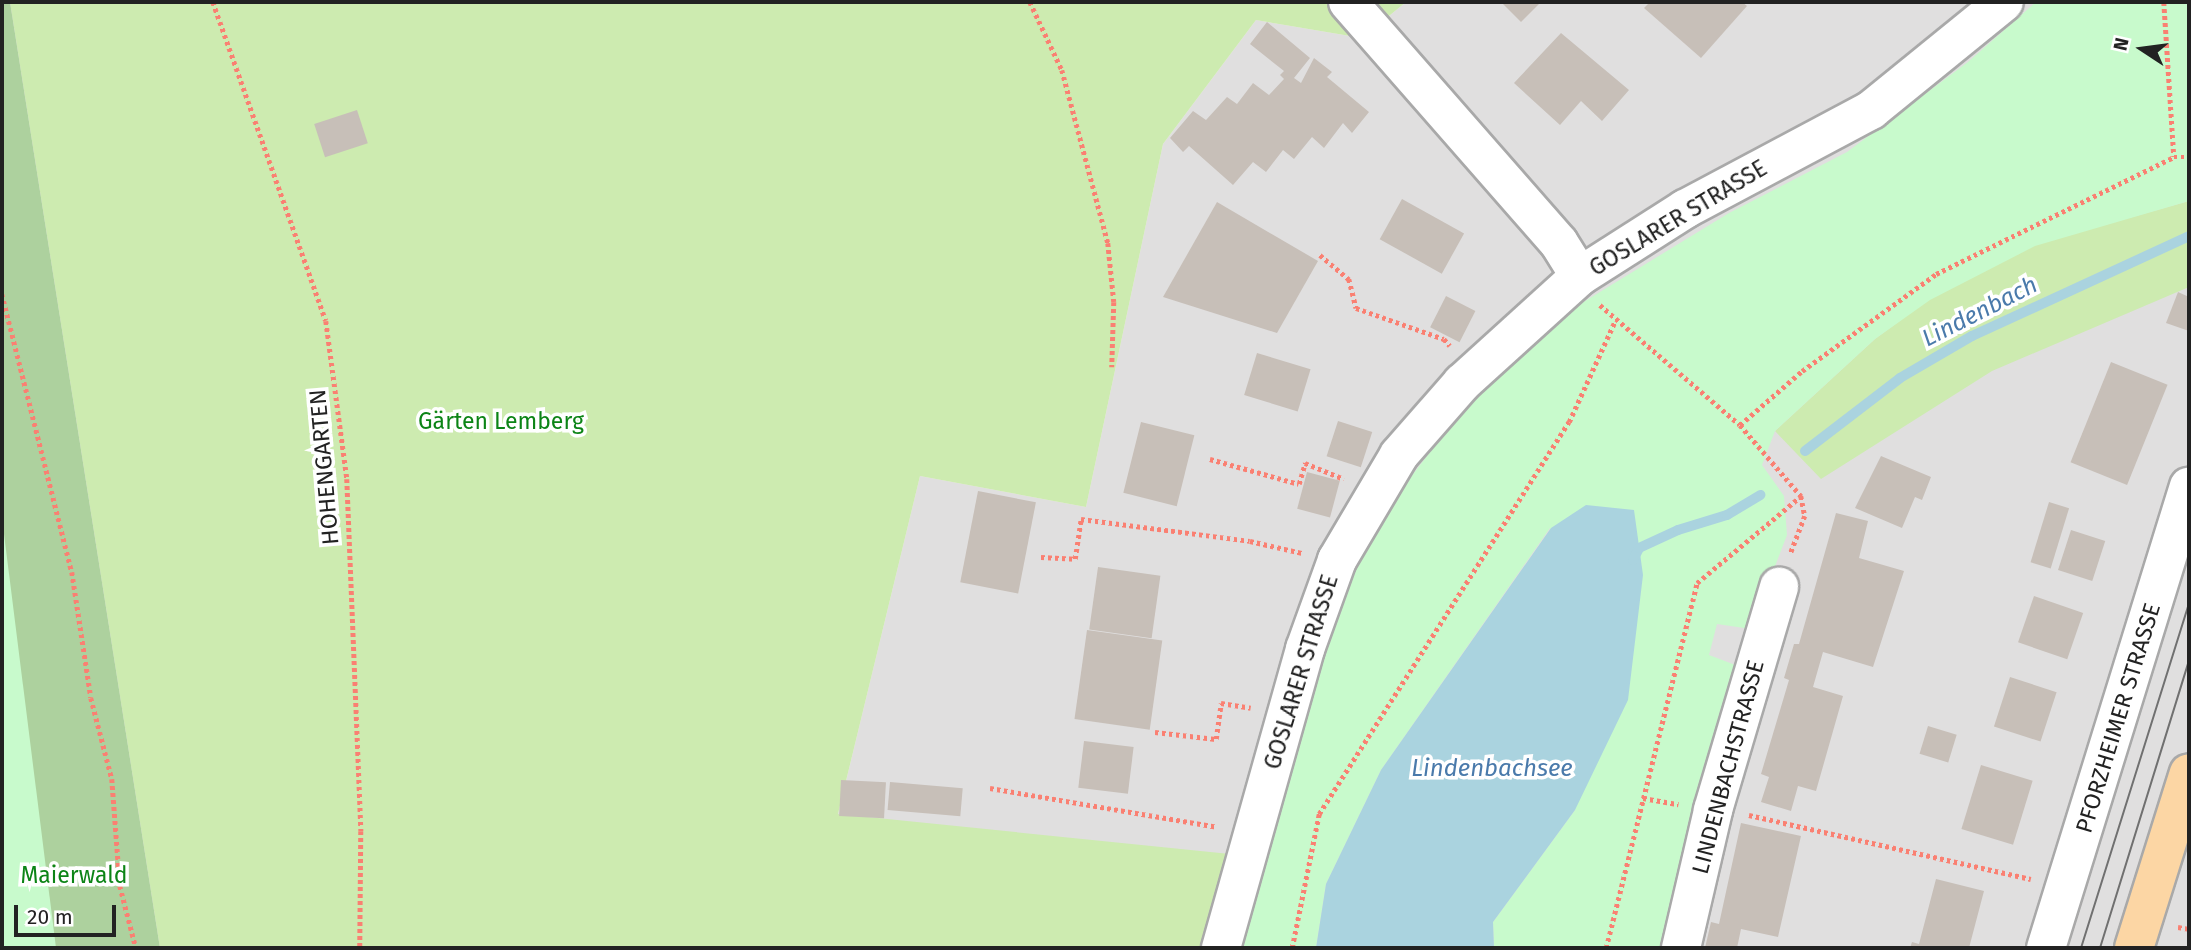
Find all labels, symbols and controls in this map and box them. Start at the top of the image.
north arrow [2107,14,2177,84]
text: N [2108,35,2134,53]
street label: GOSLARER STRASSE [1584,154,1772,282]
water label: Lindenbach [1917,271,2043,353]
street label: HOHENGARTEN [303,388,345,546]
park label: Gärten Lemberg [418,407,584,435]
street label: GOSLARER STRASSE [1258,571,1344,773]
street label: PFORZHEIMER STRASSE [2070,600,2166,836]
street label: LINDENBACHSTRASSE [1686,657,1770,877]
water label: Lindenbachsee [1411,755,1573,783]
park label: Maierwald [20,861,128,889]
scale bar [18,890,119,934]
text: 20 m [27,904,73,930]

